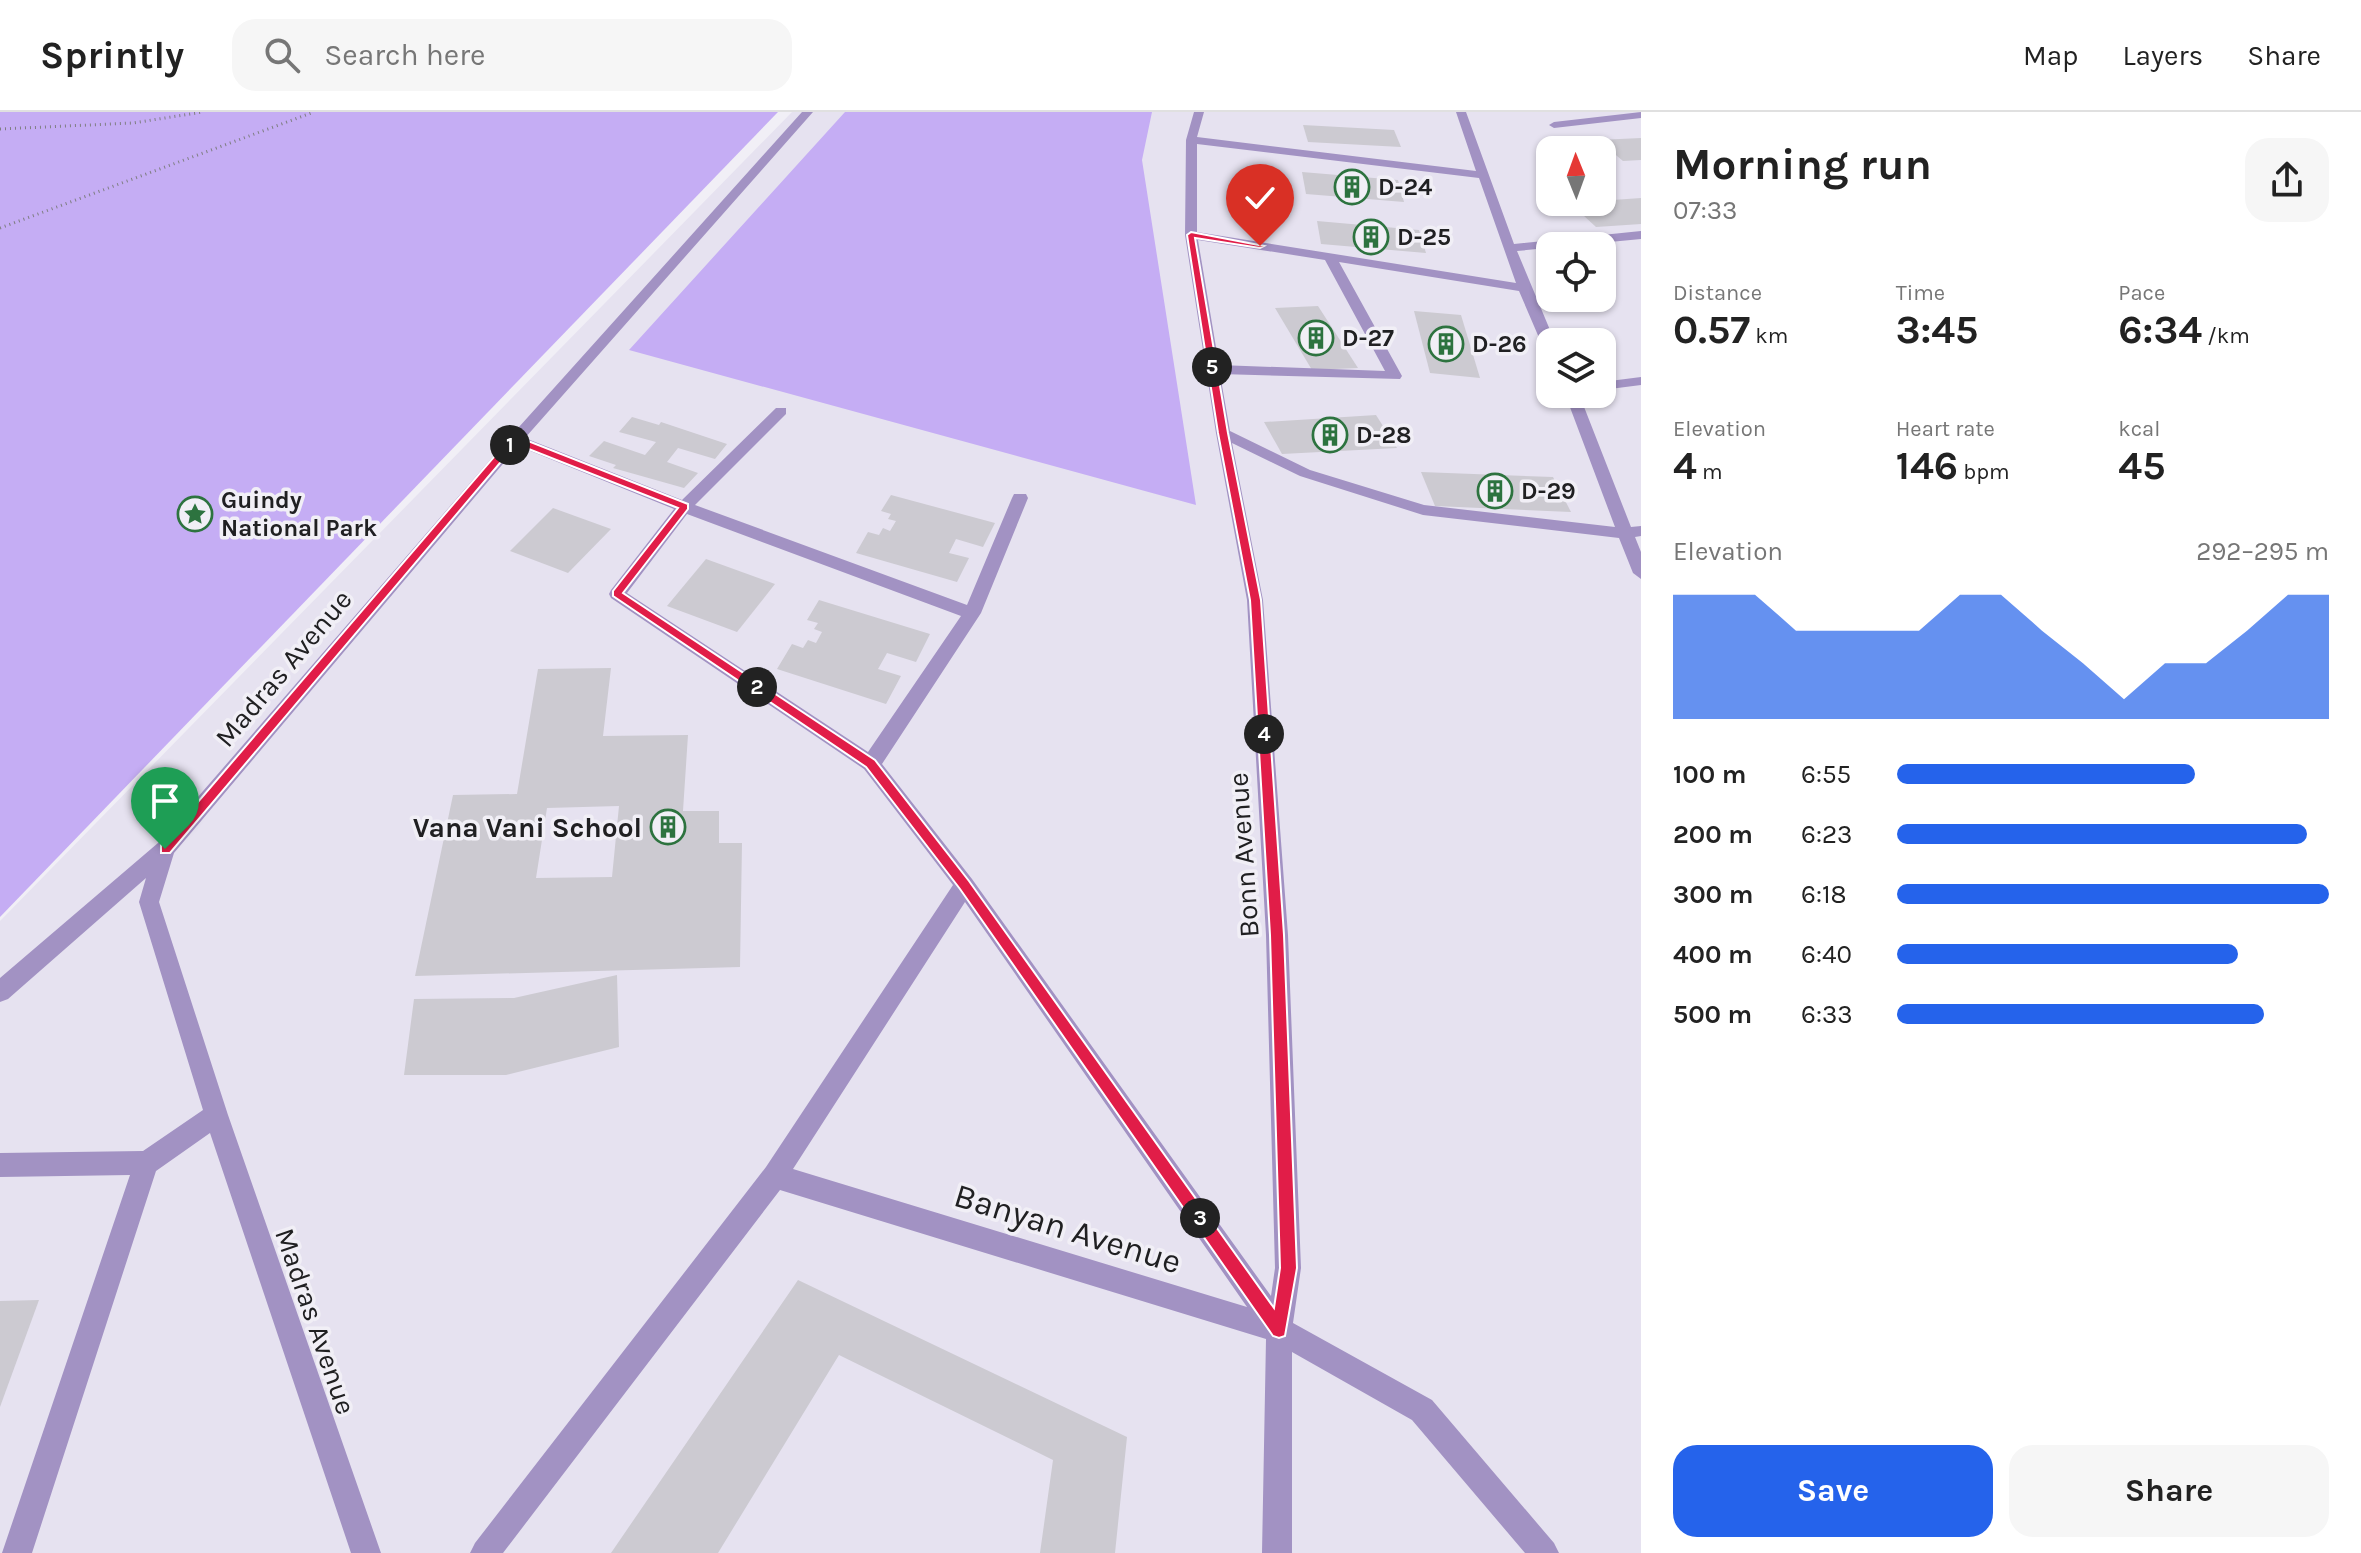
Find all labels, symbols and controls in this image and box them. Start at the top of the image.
search box [232,19,792,91]
text: Sprintly [40,33,184,78]
icon: search [260,33,304,77]
text: Search here [324,37,486,73]
text: Map [2023,39,2078,72]
text: Layers [2122,39,2203,72]
text: Share [2247,39,2321,72]
north arrow [1536,136,1616,216]
map controls [1536,136,1616,408]
button: share [2245,138,2329,222]
text: Morning run [1673,139,1932,190]
pin [1226,164,1294,246]
building icon: D-24 [1333,168,1371,206]
place label: D-24 [1378,173,1432,201]
icon: check [1238,176,1282,220]
text: 07:33 [1673,195,1737,226]
building icon: D-25 [1352,218,1390,256]
place label: D-25 [1397,223,1451,251]
button: locate [1536,232,1616,312]
text: Distance [1673,280,1762,306]
text: Time [1896,280,1945,306]
text: Pace [2118,280,2165,306]
text: 0.57 [1673,306,1750,353]
text: 3:45 [1896,306,1978,353]
text: 6:34 [2118,306,2202,353]
building icon: D-27 [1297,319,1335,357]
text: km [1750,323,1788,349]
text: /km [2202,323,2250,349]
place label: D-27 [1342,324,1394,352]
building icon: D-26 [1427,325,1465,363]
button: layers [1536,328,1616,408]
place label: D-26 [1472,330,1527,358]
pin: 5 [1192,347,1232,387]
text: 5 [1206,354,1218,380]
building icon: D-28 [1311,416,1349,454]
text: Elevation [1673,416,1766,442]
text: Heart rate [1896,416,1995,442]
text: kcal [2118,416,2160,442]
place label: D-28 [1356,421,1411,449]
pin: 1 [490,425,530,465]
text: 1 [506,432,514,458]
text: 4 [1673,442,1697,489]
text: 146 [1896,442,1958,489]
text: 45 [2118,442,2165,489]
text: m [1697,459,1723,485]
text: bpm [1958,459,2010,485]
building icon: D-29 [1476,472,1514,510]
place label: D-29 [1521,477,1576,505]
place label: Guindy National Park [221,486,377,542]
place icon: Guindy National Park [176,495,214,533]
text: Elevation [1673,536,1783,567]
text: 292–295 m [2196,536,2329,567]
street label: Madras Avenue [208,583,359,754]
pin: 2 [737,667,777,707]
text: 2 [750,674,764,700]
pin: 4 [1244,714,1284,754]
text: 4 [1257,721,1271,747]
text: 100 m [1673,759,1746,790]
text: 6:55 [1801,759,1851,790]
pin [131,767,199,849]
street label: Bonn Avenue [1221,771,1266,939]
icon: arrive [143,779,187,823]
building icon: Vana Vani School [649,808,687,846]
place label: Vana Vani School [413,811,642,844]
text: 200 m [1673,819,1753,850]
text: 6:23 [1801,819,1852,850]
text: 300 m [1673,879,1753,910]
text: 6:18 [1801,879,1846,910]
text: 400 m [1673,939,1753,970]
text: 6:40 [1801,939,1852,970]
text: 500 m [1673,999,1752,1030]
text: 6:33 [1801,999,1853,1030]
street label: Banyan Avenue [949,1175,1186,1282]
pin: 3 [1180,1198,1220,1238]
text: 3 [1193,1205,1207,1231]
street label: Madras Avenue [268,1224,363,1419]
button: Save [1673,1445,1993,1537]
button: Share [2009,1445,2329,1537]

